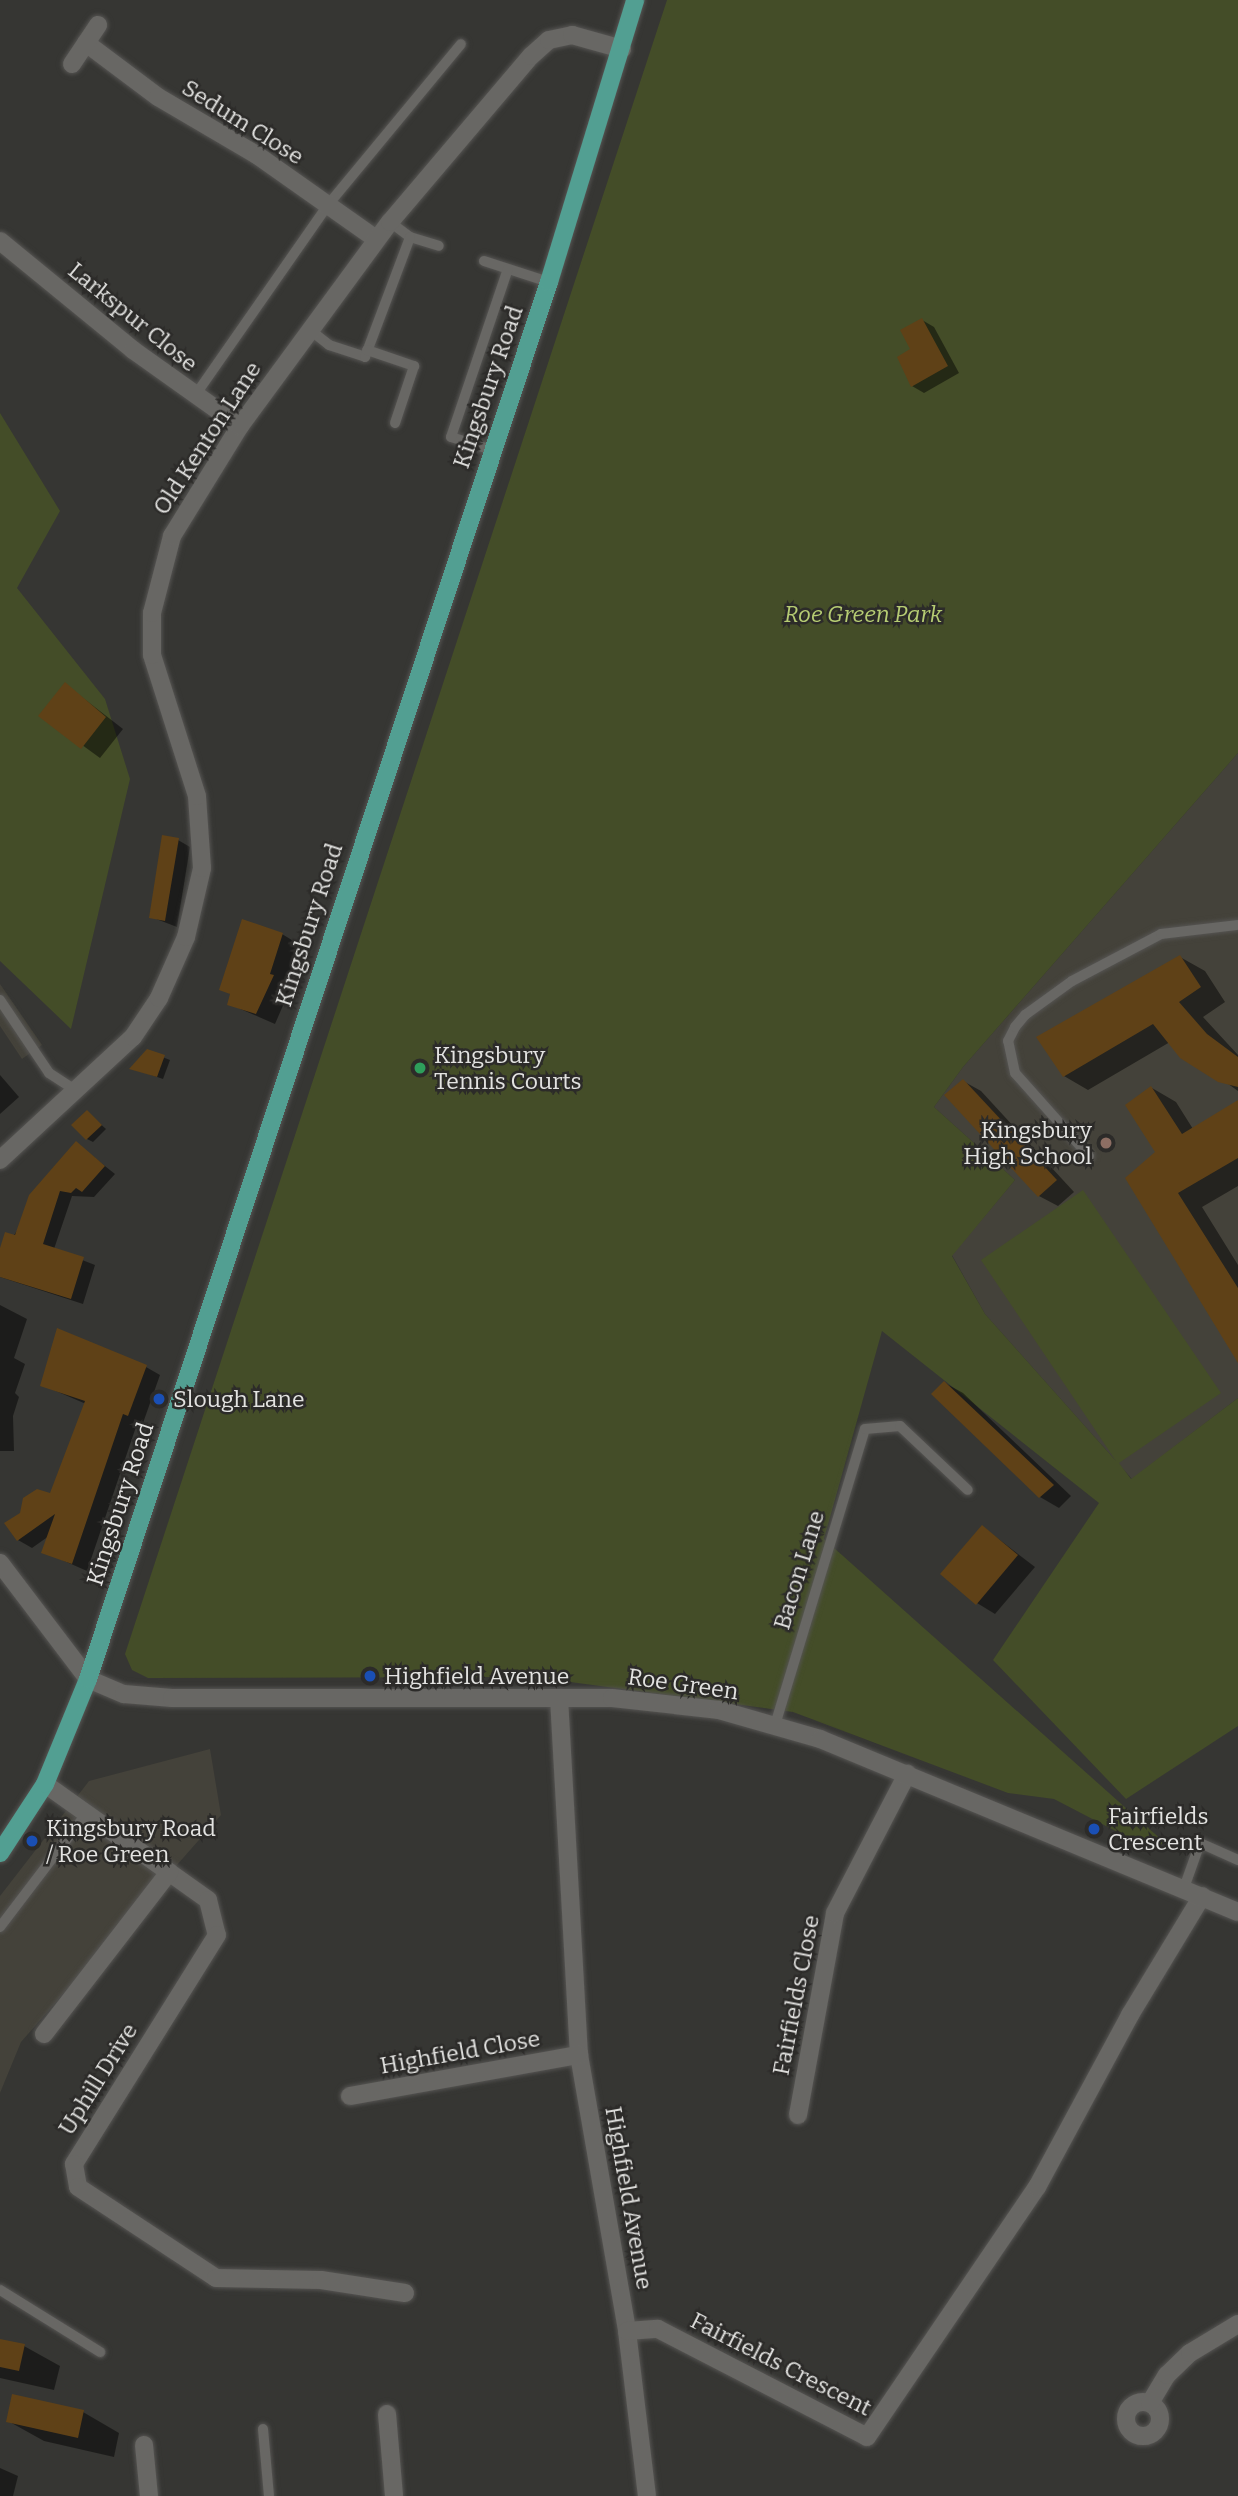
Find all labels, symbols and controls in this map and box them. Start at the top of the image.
street label: Sedum Close [177,74,309,170]
street label: Larkspur Close [63,256,203,378]
street label: Kingsbury Road [447,302,529,472]
street label: Old Kenton Lane [147,356,267,520]
park label: Roe Green Park [784,600,942,628]
street label: Kingsbury Road [270,840,348,1010]
place label: Kingsbury Tennis Courts [434,1041,581,1095]
marker: Kingsbury Tennis Courts [412,1060,428,1076]
place label: Kingsbury High School [963,1116,1092,1170]
marker: Kingsbury High School [1098,1135,1114,1151]
place label: Slough Lane [173,1385,304,1413]
marker: Slough Lane [151,1391,167,1407]
street label: Kingsbury Road [81,1419,159,1589]
street label: Bacon Lane [768,1507,830,1633]
place label: Highfield Avenue [384,1662,569,1690]
street label: Roe Green [626,1663,740,1705]
marker: Highfield Avenue [362,1668,378,1684]
place label: Fairfields Crescent [1108,1802,1208,1856]
place label: Kingsbury Road / Roe Green [46,1814,216,1868]
marker: Fairfields Crescent [1086,1821,1102,1837]
marker: Kingsbury Road / Roe Green [24,1833,40,1849]
street label: Fairfields Close [767,1913,825,2077]
street label: Uphill Drive [53,2018,143,2140]
street label: Highfield Close [378,2024,542,2080]
street label: Highfield Avenue [599,2104,659,2292]
street label: Fairfields Crescent [686,2306,876,2422]

